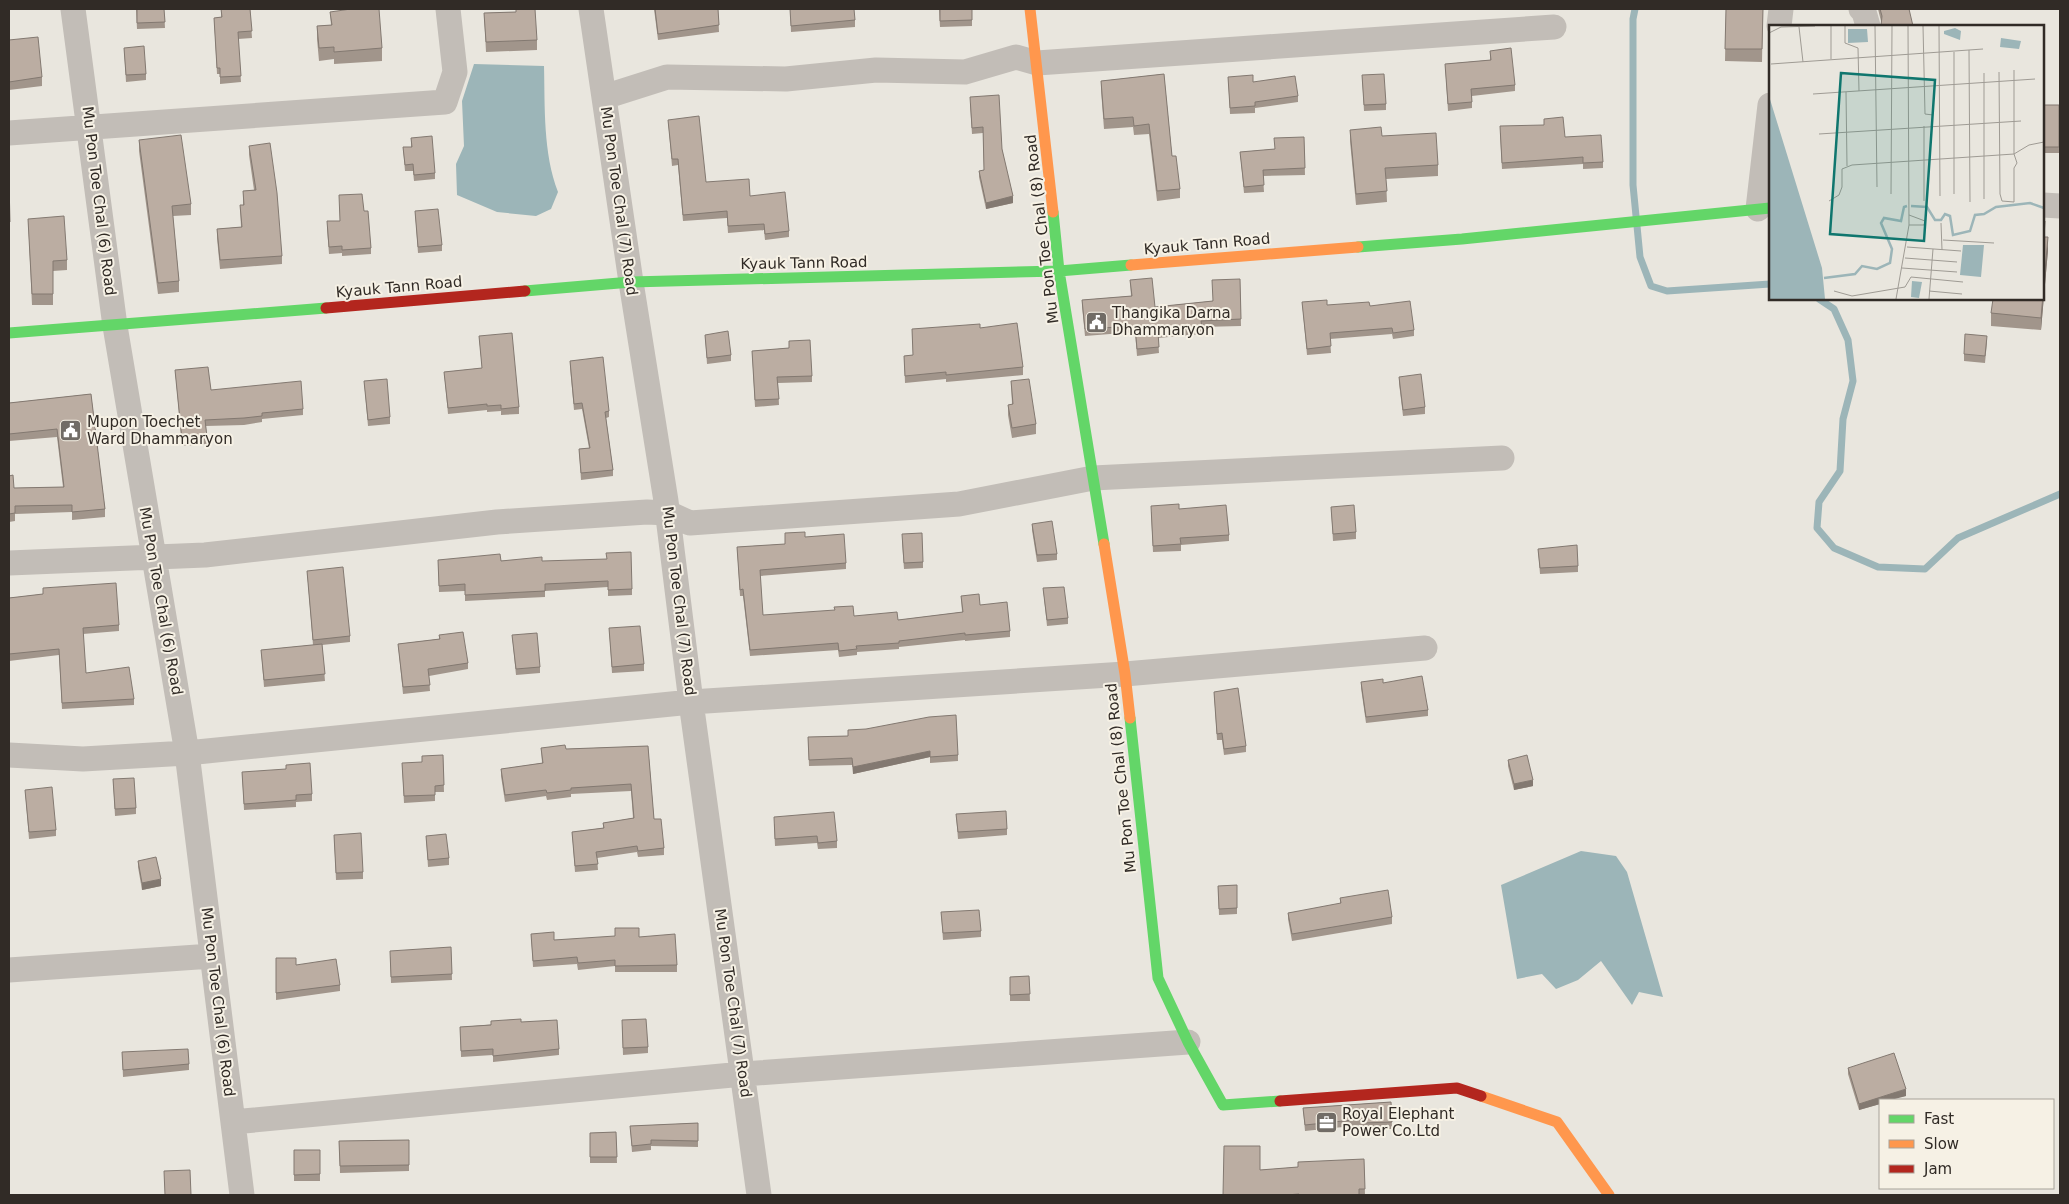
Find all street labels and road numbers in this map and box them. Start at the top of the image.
street label: Mu Pon Toe Chal (6) Road [78,105,120,297]
street label: Mu Pon Toe Chal (7) Road [597,105,641,297]
street label: Mu Pon Toe Chal (8) Road [1021,133,1063,325]
street label: Kyauk Tann Road [1143,229,1271,259]
street label: Kyauk Tann Road [740,253,868,273]
street label: Kyauk Tann Road [335,272,463,302]
street label: Mu Pon Toe Chal (7) Road [658,505,700,697]
street label: Mu Pon Toe Chal (6) Road [136,506,186,696]
street label: Mu Pon Toe Chal (8) Road [1102,682,1140,874]
street label: Mu Pon Toe Chal (6) Road [197,906,239,1098]
street label: Mu Pon Toe Chal (7) Road [711,907,755,1099]

